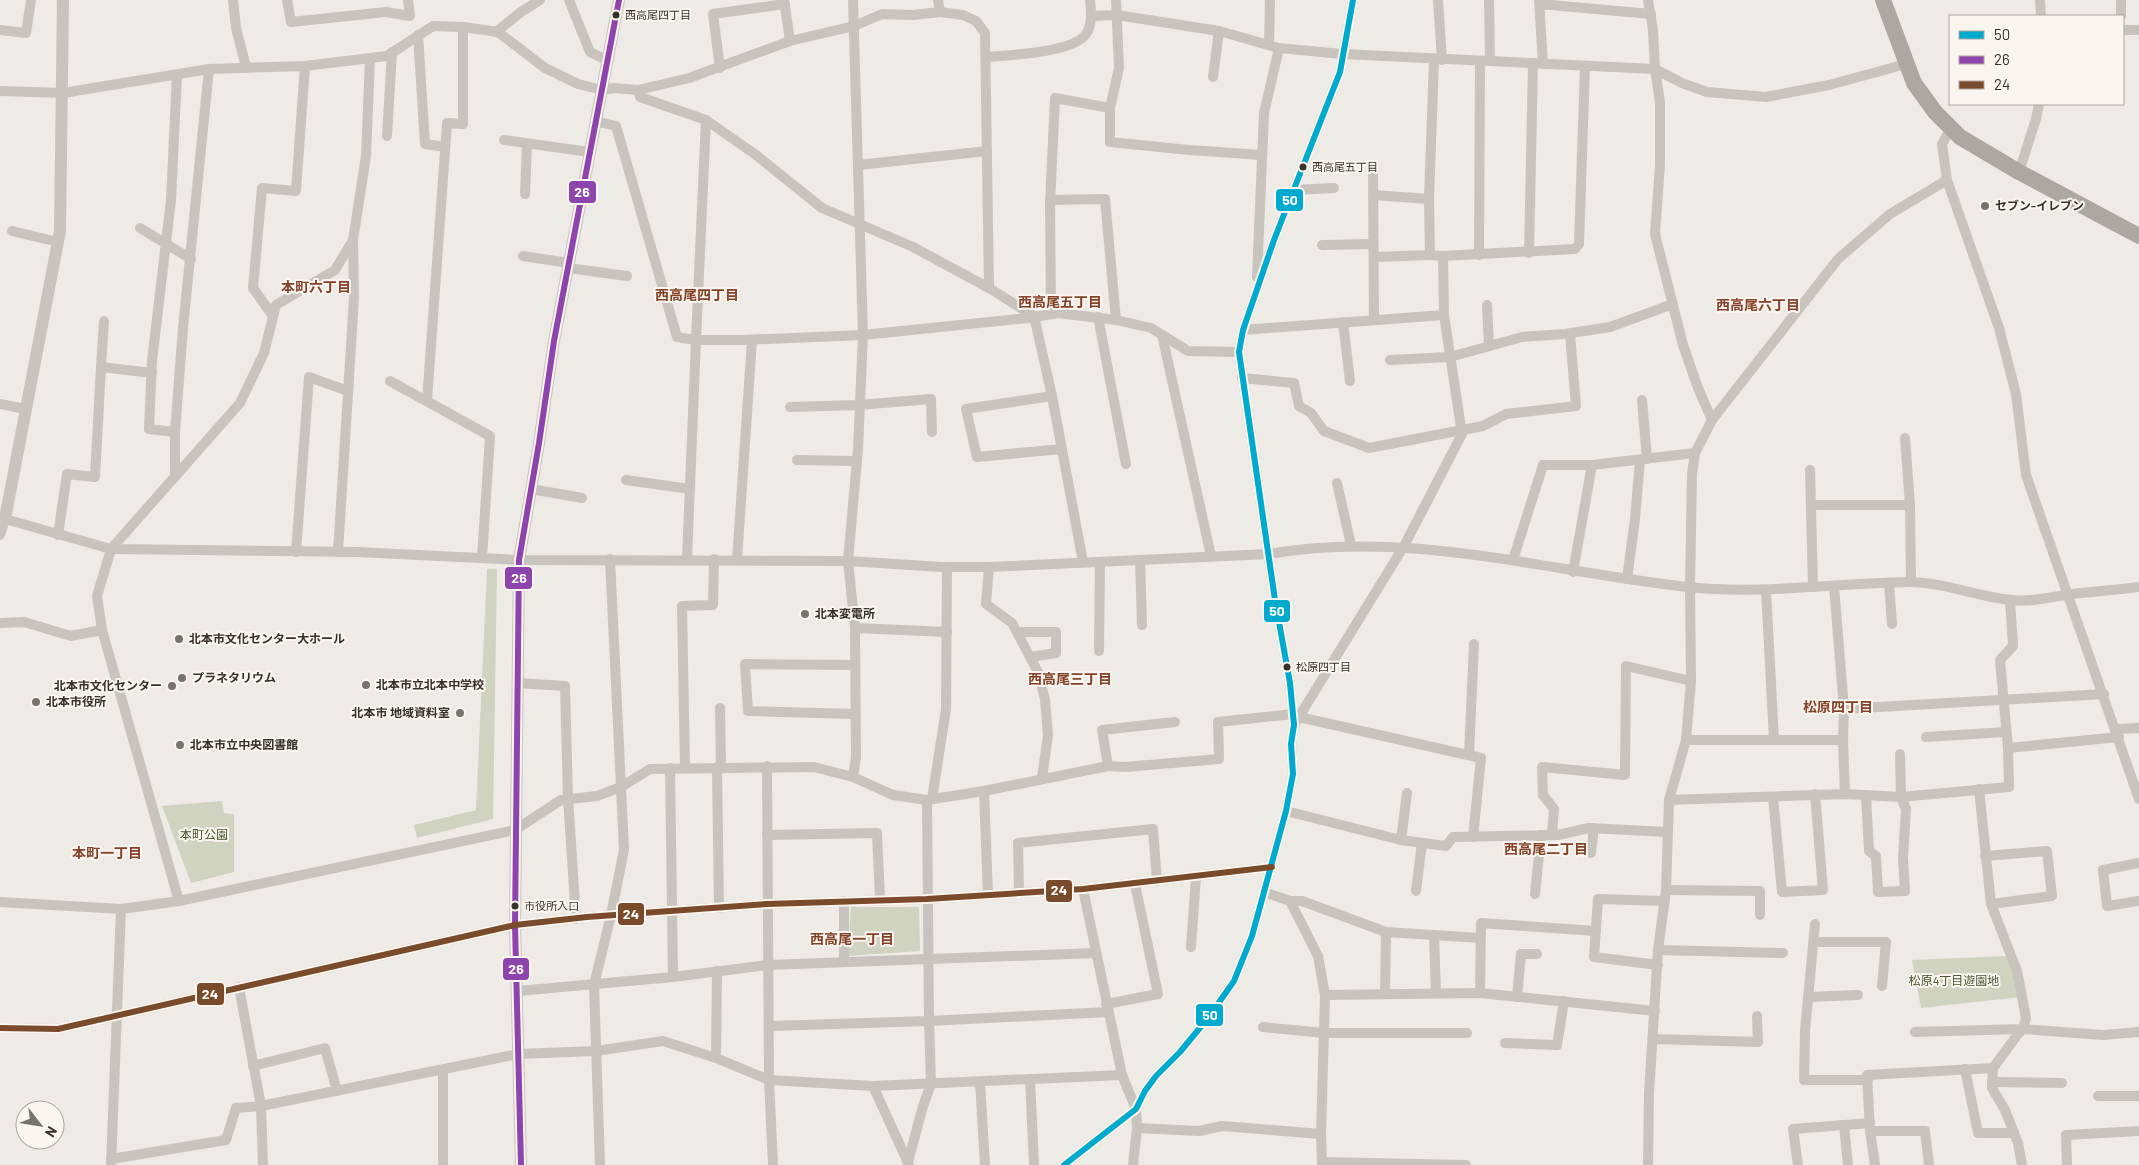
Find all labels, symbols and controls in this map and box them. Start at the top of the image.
place label: 西高尾四丁目 [625,8,691,21]
marker: 西高尾四丁目 [611,10,621,20]
legend [1949,15,2124,105]
text: 50 [1994,25,2010,43]
text: 26 [1994,50,2010,68]
text: 24 [1994,75,2010,93]
place label: 西高尾五丁目 [1312,160,1378,173]
marker: 西高尾五丁目 [1298,162,1308,172]
line badge: 26 [568,180,597,204]
text: 26 [574,183,590,200]
line badge: 50 [1275,188,1304,212]
text: 50 [1282,191,1298,208]
place label: セブン-イレブン [1995,198,2084,212]
marker: セブン-イレブン [1979,200,1991,212]
district label: 本町六丁目 [281,278,351,295]
district label: 西高尾四丁目 [655,286,739,303]
district label: 西高尾五丁目 [1018,293,1102,310]
district label: 西高尾六丁目 [1716,296,1800,313]
line badge: 26 [504,566,533,590]
text: 26 [511,569,527,586]
line badge: 50 [1263,599,1291,623]
text: 50 [1269,602,1285,619]
place label: 北本変電所 [815,606,875,620]
marker: 北本変電所 [799,608,811,620]
place label: 北本市文化センター大ホール [189,631,345,645]
marker: 北本市文化センター大ホール [173,633,185,645]
place label: 松原四丁目 [1296,660,1351,673]
marker: 松原四丁目 [1282,662,1292,672]
place label: プラネタリウム [192,670,276,684]
district label: 西高尾三丁目 [1028,670,1112,687]
marker: プラネタリウム [176,672,188,684]
place label: 北本市立北本中学校 [376,677,484,691]
place label: 北本市文化センター [54,678,162,692]
marker: 北本市立北本中学校 [360,679,372,691]
marker: 北本市文化センター [166,680,178,692]
place label: 北本市役所 [46,694,106,708]
marker: 北本市役所 [30,696,42,708]
district label: 松原四丁目 [1803,698,1873,715]
place label: 北本市 地域資料室 [352,705,450,719]
marker: 北本市 地域資料室 [454,707,466,719]
place label: 北本市立中央図書館 [190,737,298,751]
marker: 北本市立中央図書館 [174,739,186,751]
park label: 本町公園 [180,827,228,841]
district label: 西高尾二丁目 [1504,840,1588,857]
district label: 本町一丁目 [72,844,142,861]
line badge: 24 [1045,879,1073,903]
text: 24 [1051,881,1067,898]
place label: 市役所入口 [524,899,579,912]
marker: 市役所入口 [510,901,520,911]
line badge: 24 [617,902,645,926]
text: 24 [623,905,639,922]
district label: 西高尾一丁目 [810,930,894,947]
line badge: 26 [502,957,530,981]
text: 26 [508,960,524,977]
park label: 松原4丁目遊園地 [1909,973,1999,987]
line badge: 24 [196,982,225,1006]
text: 24 [202,985,218,1002]
line badge: 50 [1195,1003,1224,1027]
text: 50 [1202,1006,1218,1023]
north arrow [15,1100,65,1150]
text: N [42,1124,61,1140]

